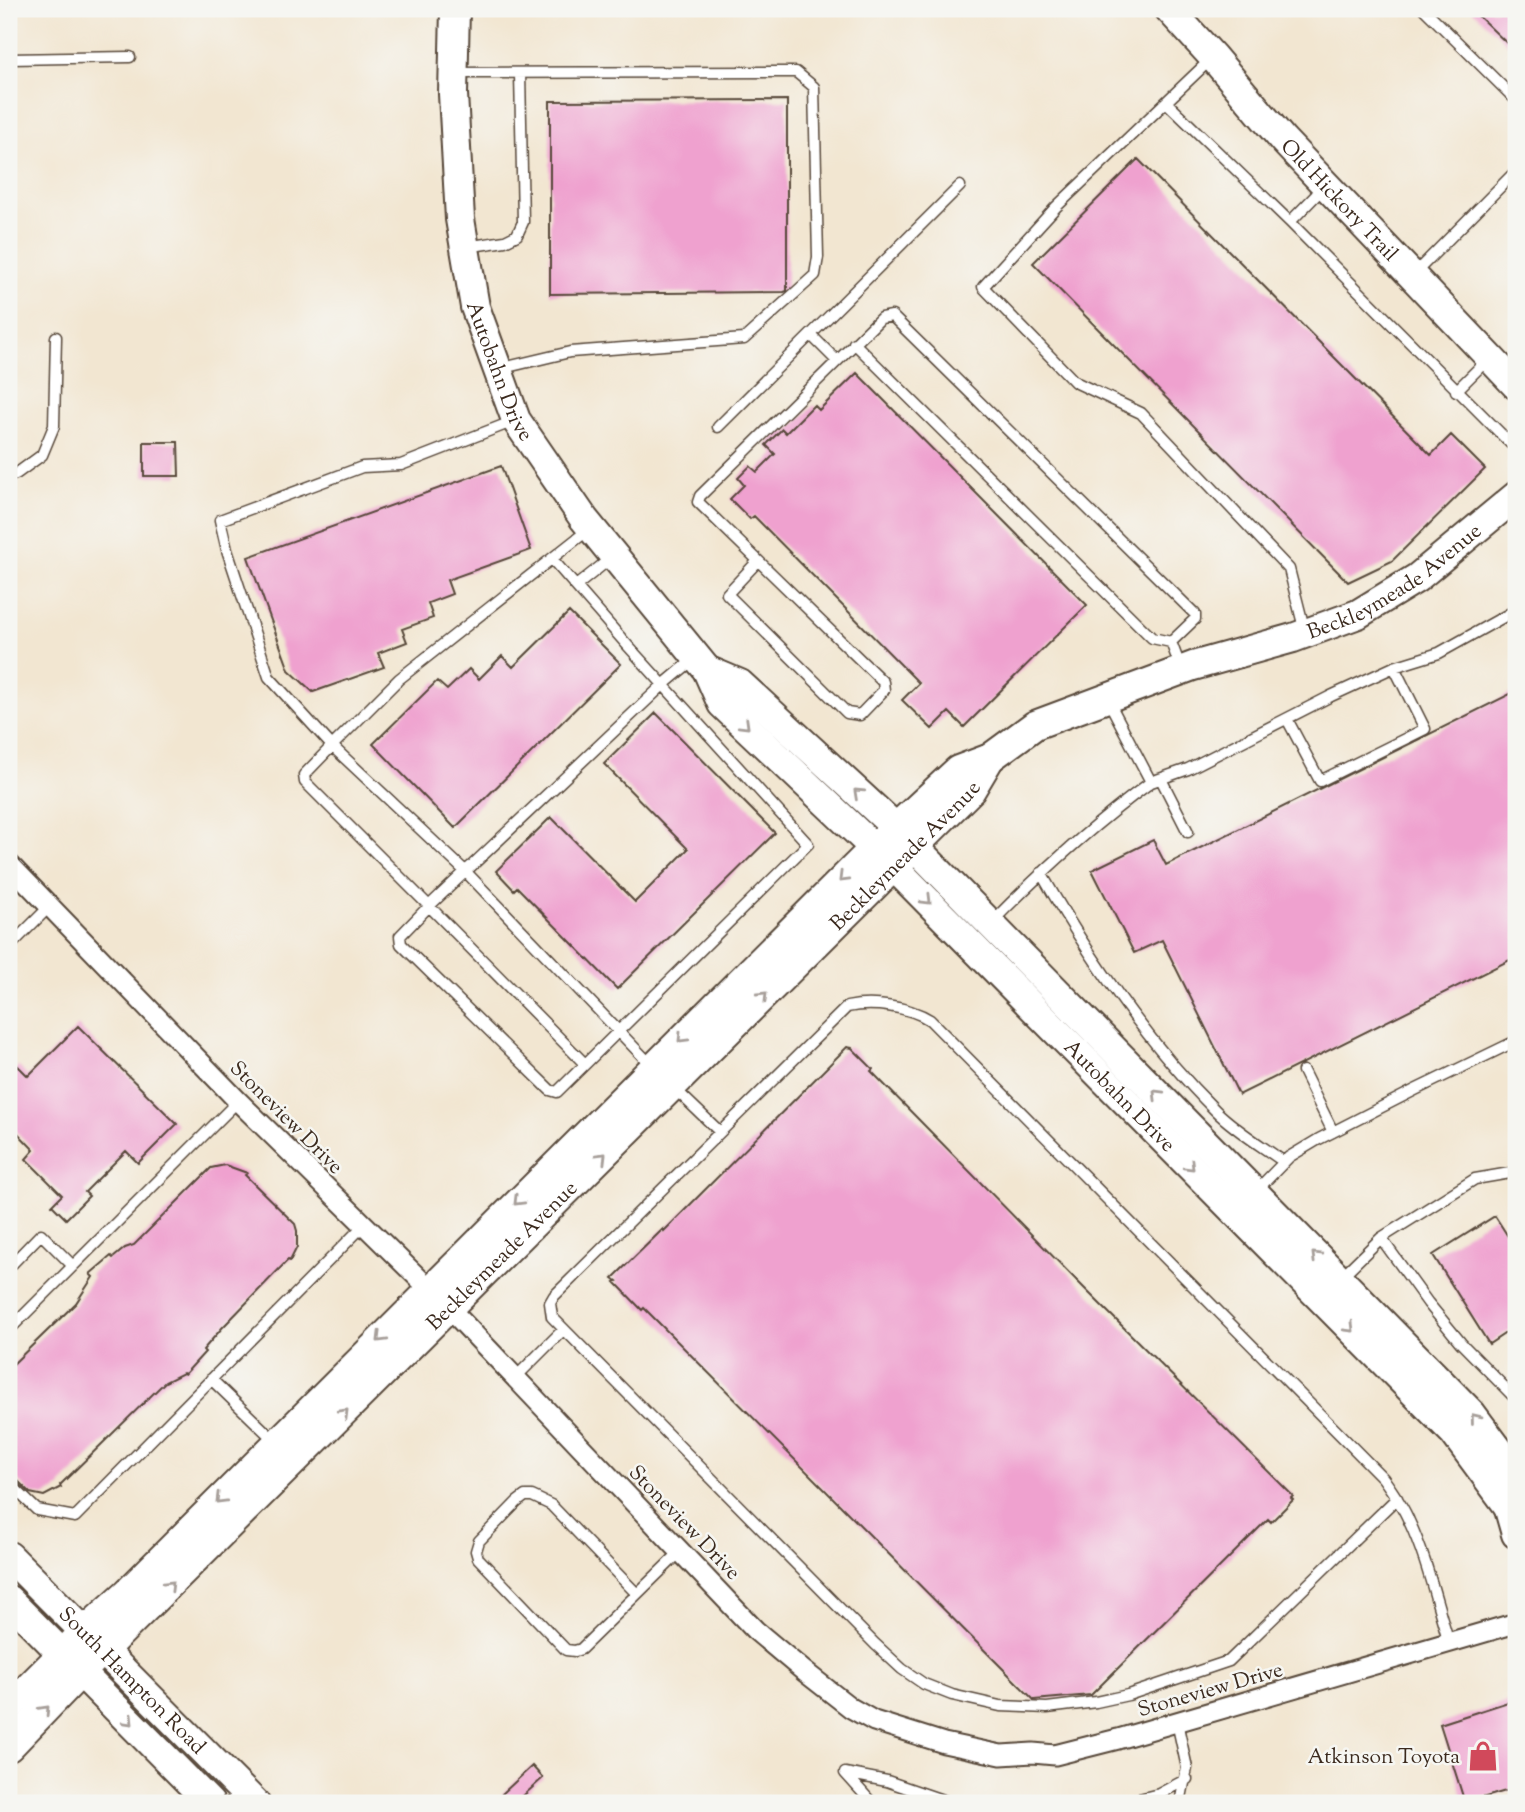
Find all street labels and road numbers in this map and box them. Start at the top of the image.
street label: Old Hickory Trail [1272,133,1404,269]
street label: Autobahn Drive [457,297,539,448]
street label: Beckleymeade Avenue [1303,517,1489,648]
street label: Beckleymeade Avenue [824,776,990,939]
street label: Autobahn Drive [1056,1034,1181,1160]
street label: Stoneview Drive [222,1055,349,1182]
street label: Beckleymeade Avenue [421,1175,585,1338]
street label: Stoneview Drive [621,1459,746,1588]
street label: South Hampton Road [51,1601,212,1762]
street label: Stoneview Drive [1134,1656,1287,1726]

